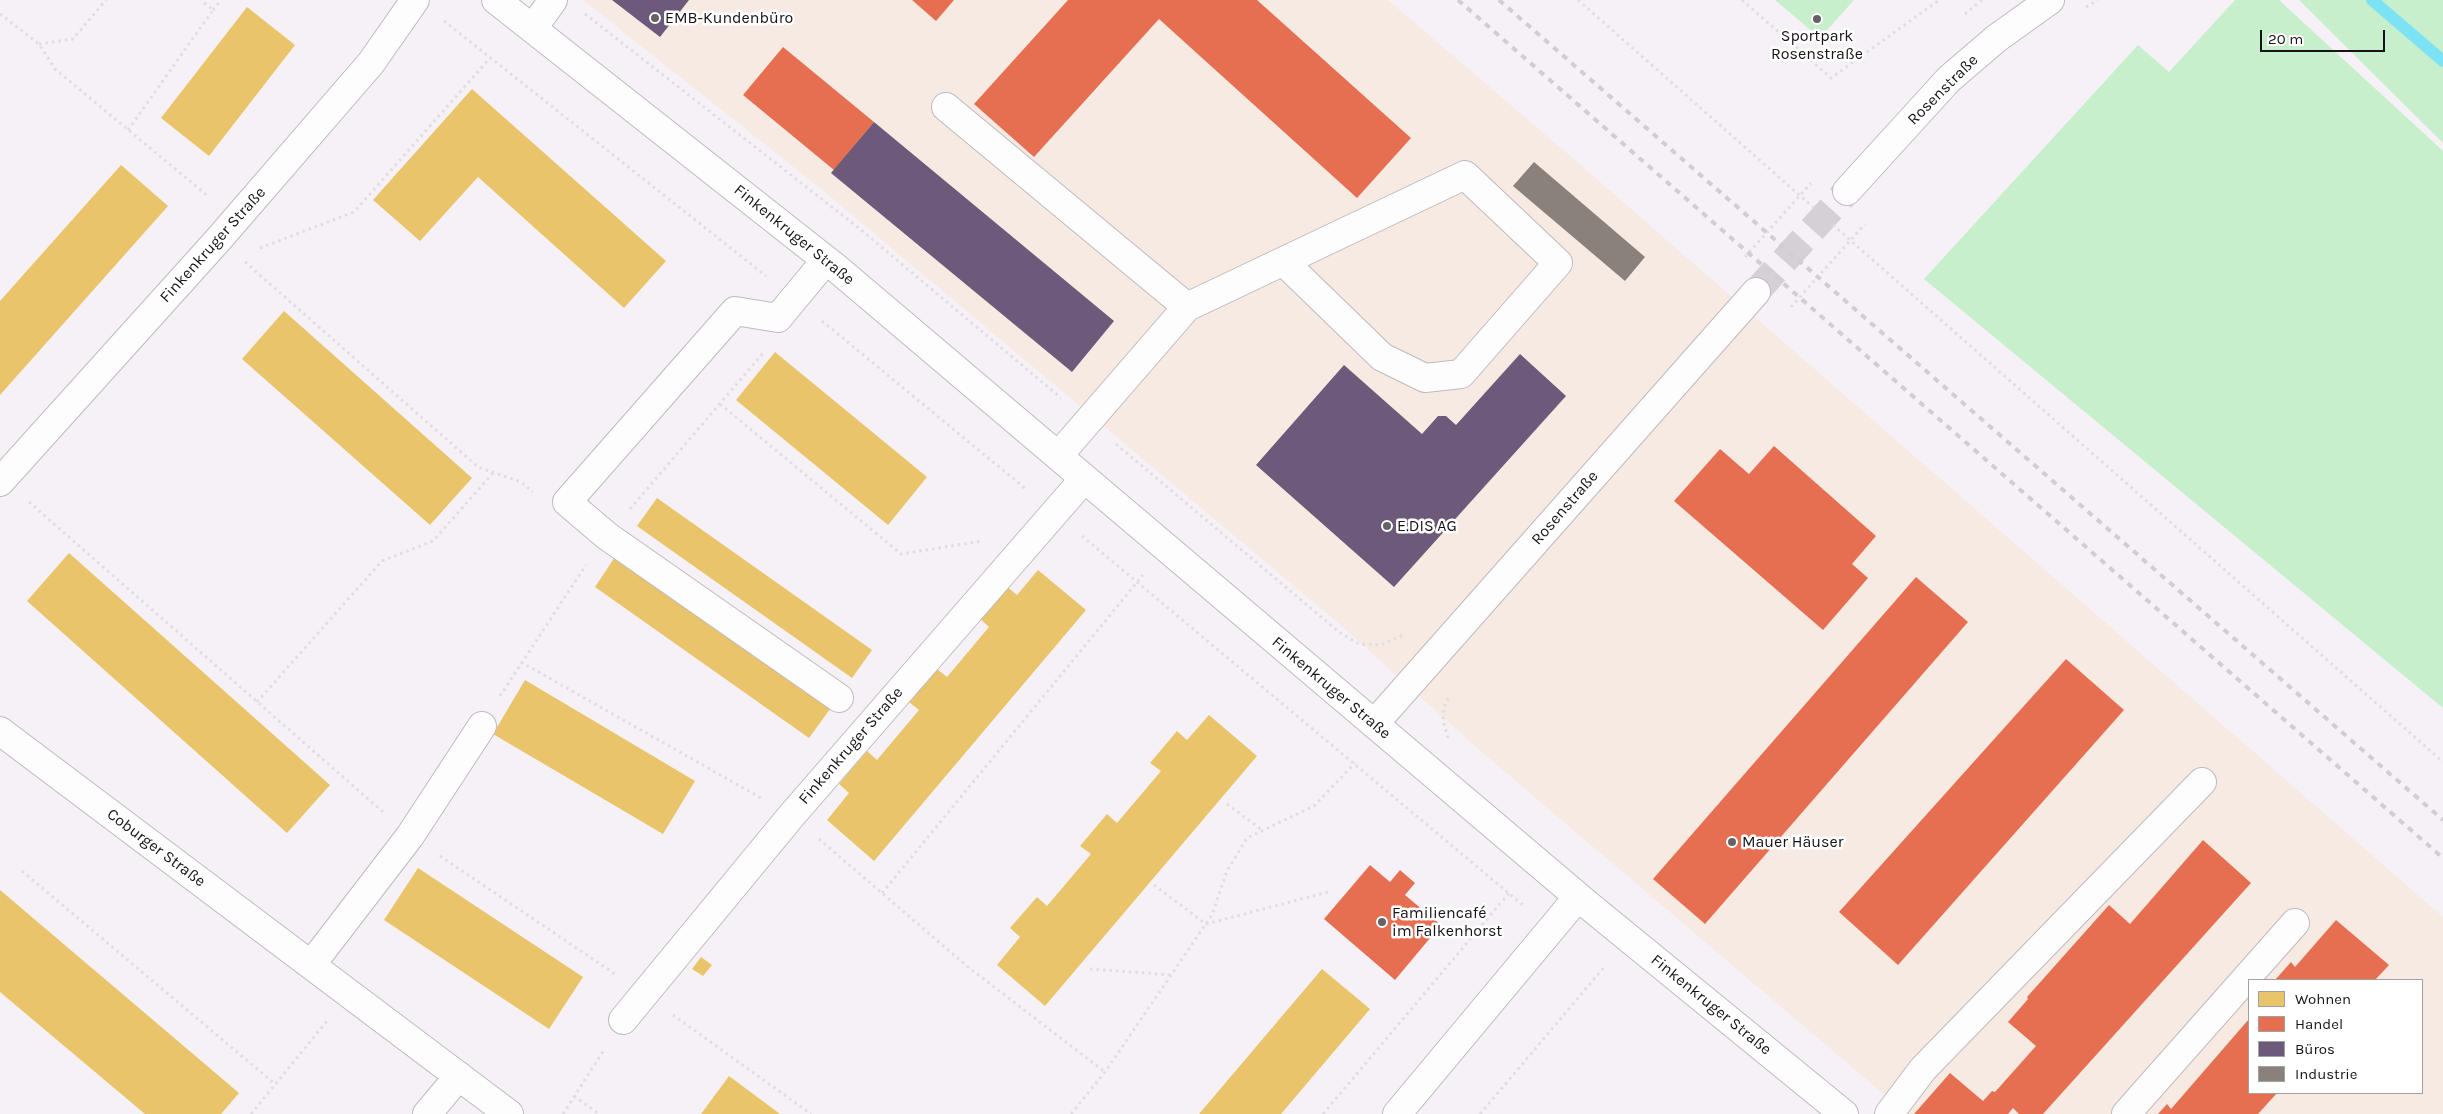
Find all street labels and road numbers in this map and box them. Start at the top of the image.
street label: Rosenstraße [1904,51,1982,129]
street label: Finkenkruger Straße [730,181,858,289]
street label: Finkenkruger Straße [156,183,270,307]
street label: Rosenstraße [1528,467,1602,549]
street label: Finkenkruger Straße [1268,633,1394,743]
street label: Finkenkruger Straße [795,683,907,809]
street label: Coburger Straße [103,805,209,891]
street label: Finkenkruger Straße [1647,951,1775,1059]

